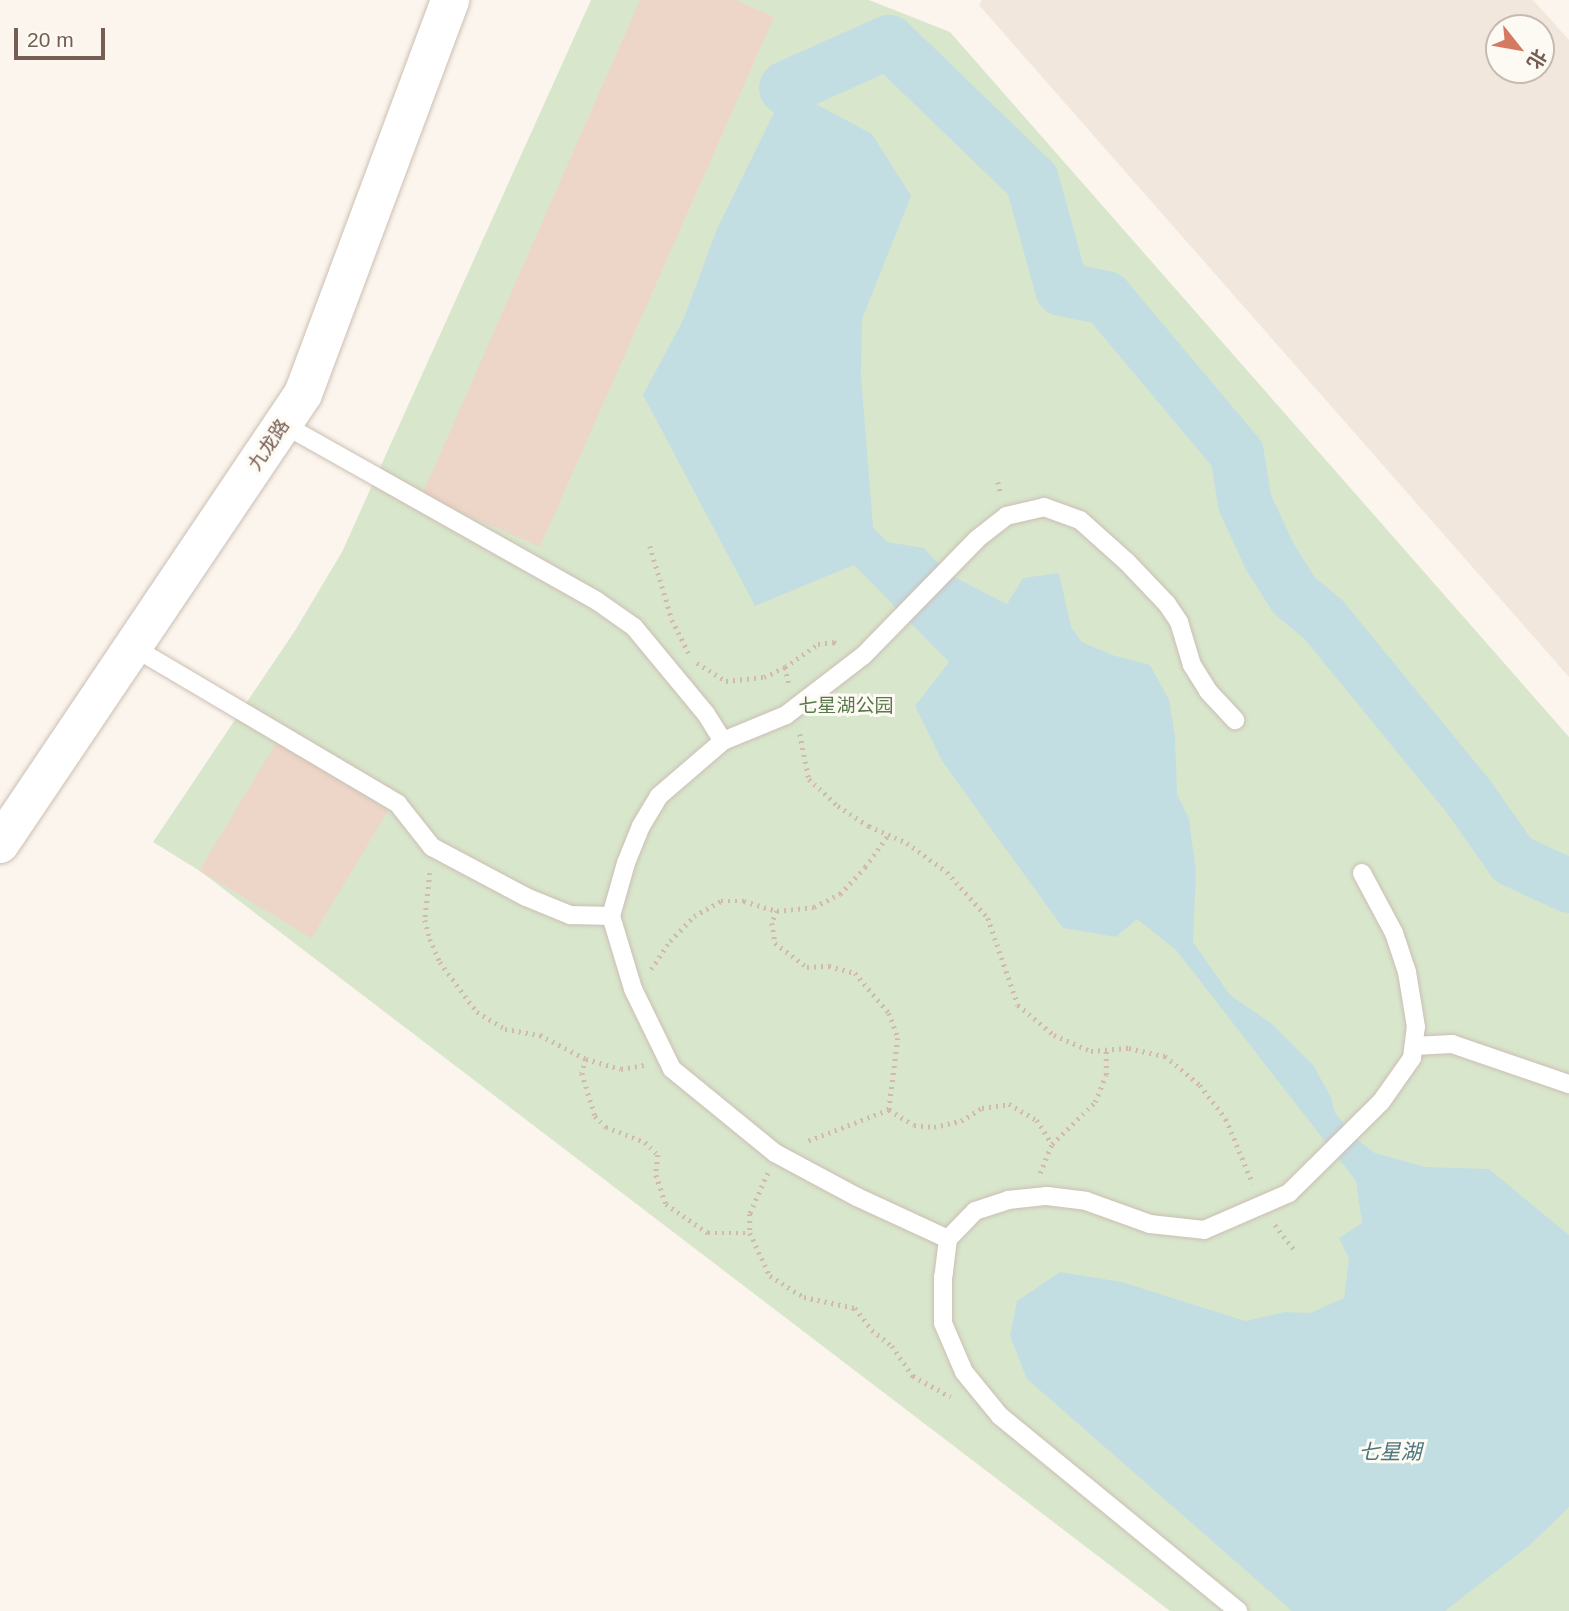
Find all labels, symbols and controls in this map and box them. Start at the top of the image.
scale bar [18,14,108,58]
north arrow [1485,14,1555,84]
text: 20 m [27,28,74,51]
text: 北 [1523,45,1551,73]
street label: 九龙路 [244,415,294,475]
park label: 七星湖公园 [799,695,893,717]
water label: 七星湖 [1359,1439,1421,1465]

